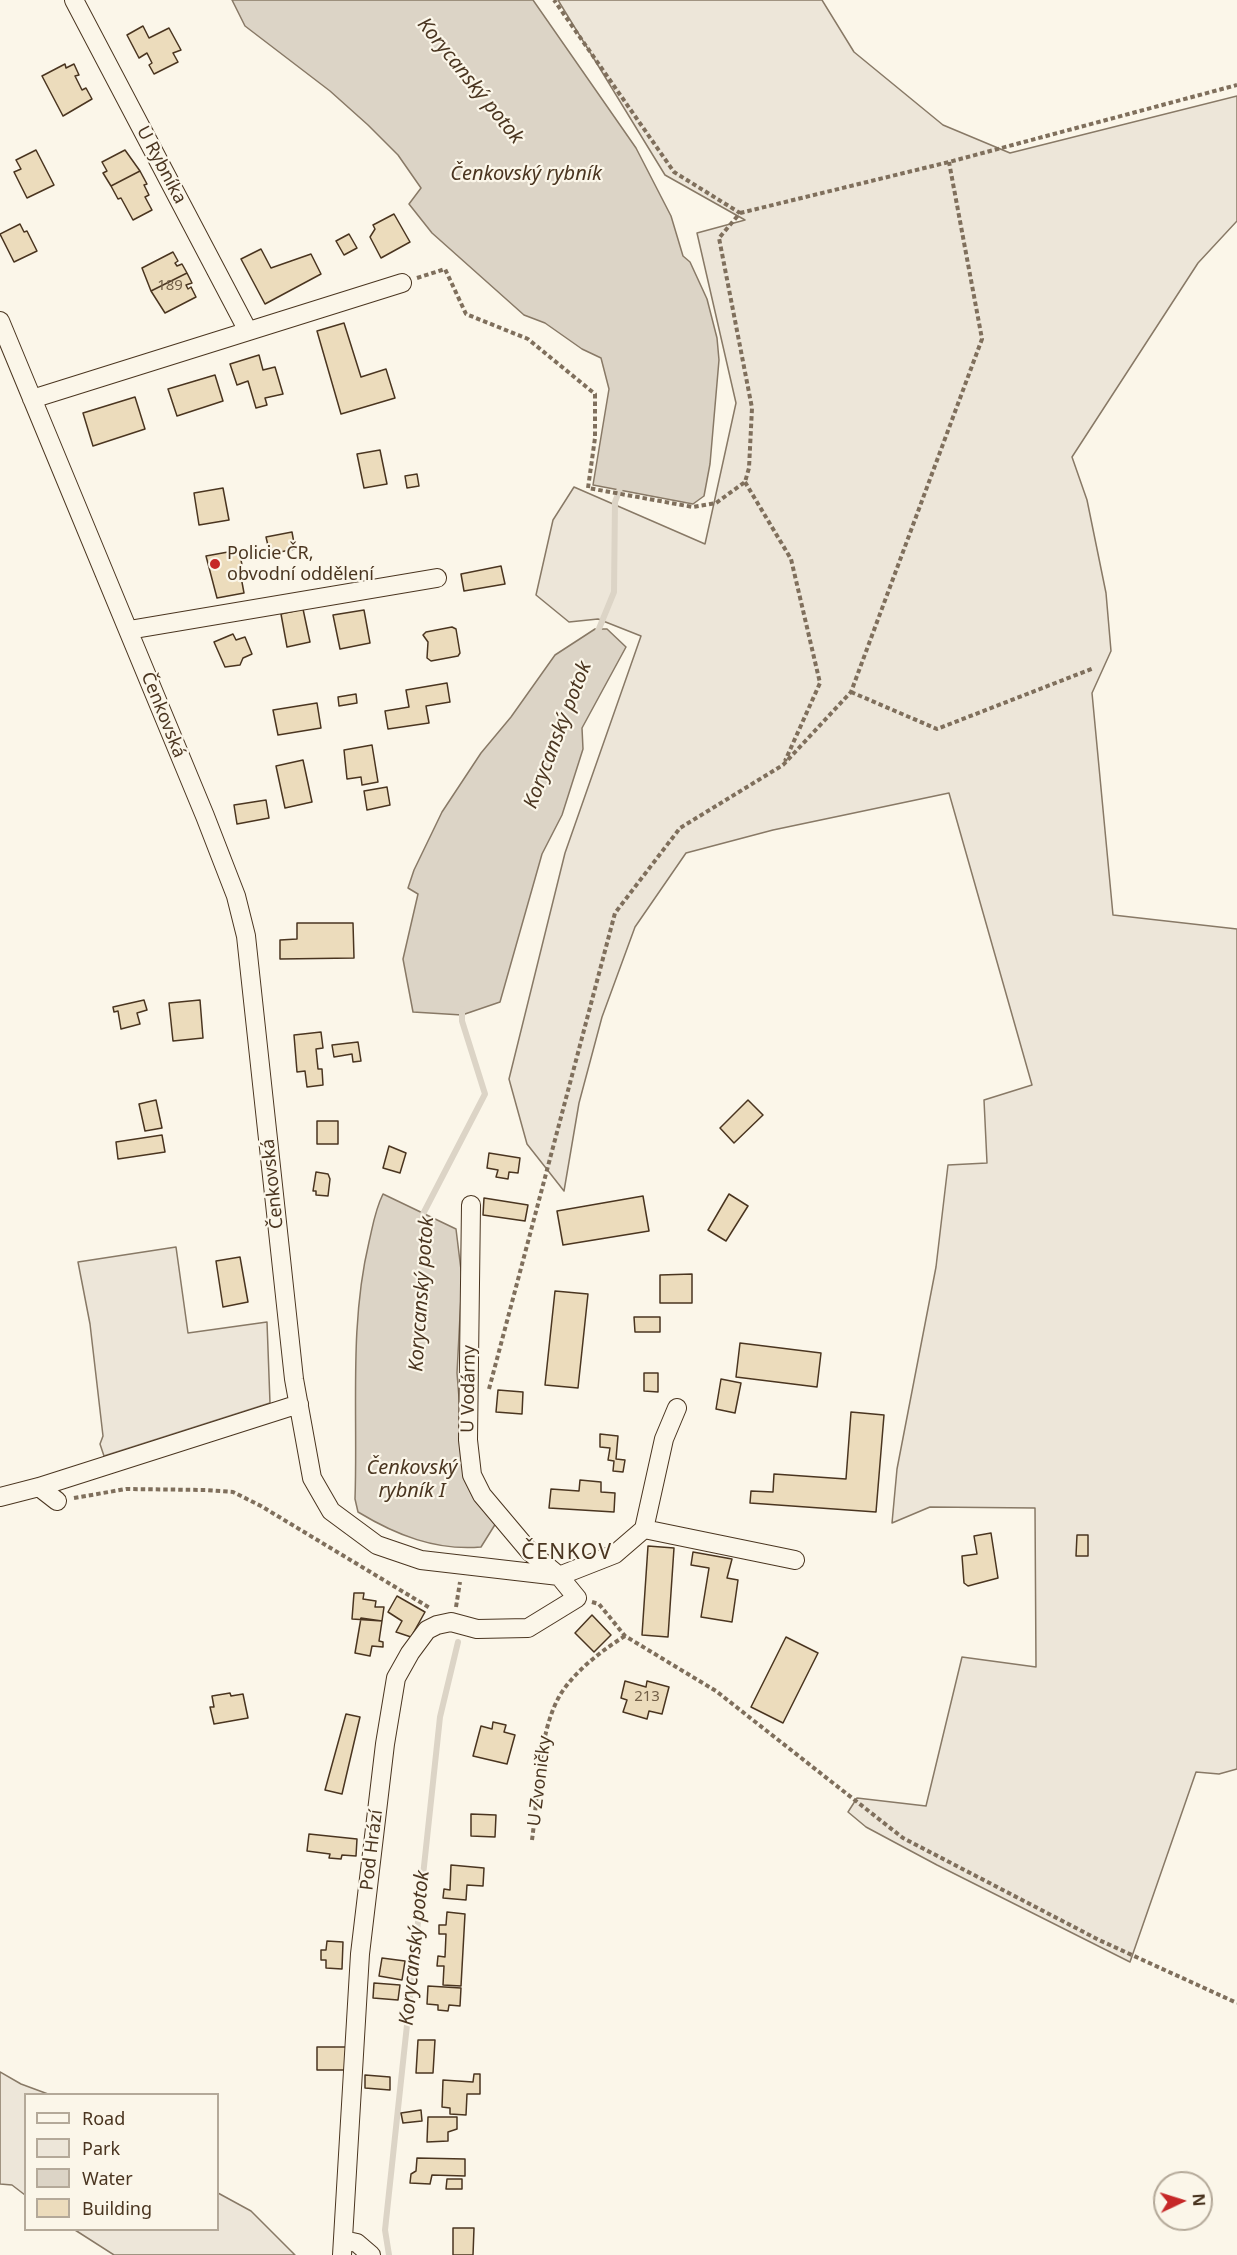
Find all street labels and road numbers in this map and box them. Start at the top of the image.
street label: U Rybníka [132,123,190,207]
street label: Čenkovská [136,669,190,761]
street label: Čenkovská [258,1138,288,1230]
street label: U Vodárny [457,1345,481,1433]
street label: U Zvoničky [524,1734,556,1828]
street label: Pod Hrází [356,1808,388,1892]

